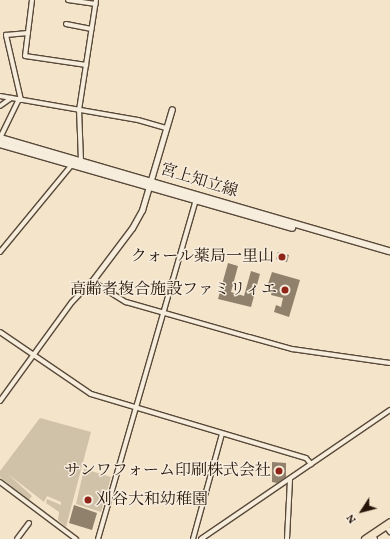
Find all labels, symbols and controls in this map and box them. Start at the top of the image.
street label: 宮上知立線 [158,160,240,202]
place label: クォール薬局一里山 [130,247,274,267]
marker: クォール薬局一里山 [277,252,287,262]
place label: 高齢者複合施設ファミリィエ [69,280,277,300]
marker: 高齢者複合施設ファミリィエ [280,285,290,295]
place label: サンワフォーム印刷株式会社 [63,461,271,481]
marker: サンワフォーム印刷株式会社 [274,466,284,476]
place label: 刈谷大和幼稚園 [96,490,208,510]
north arrow [342,491,382,531]
marker: 刈谷大和幼稚園 [83,495,93,505]
text: N [343,511,360,526]

